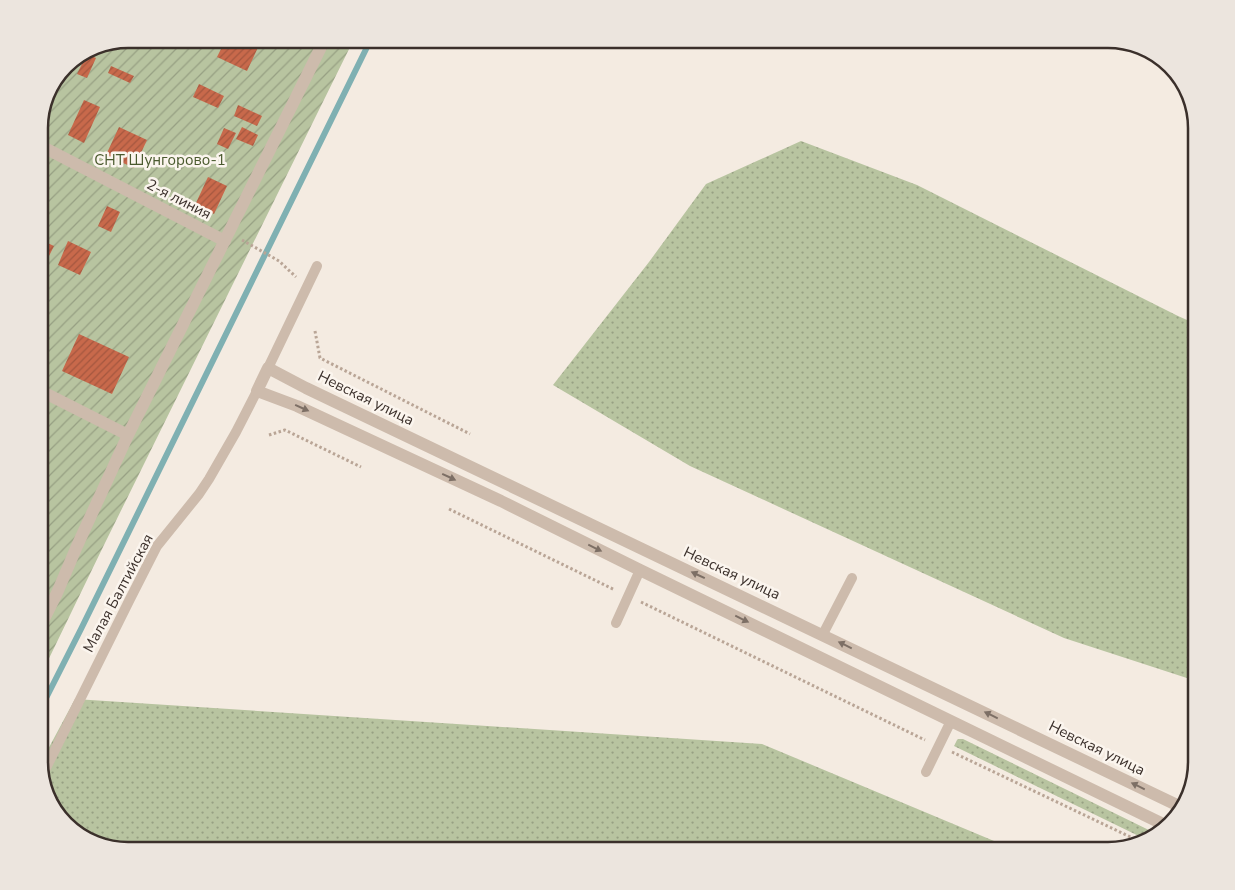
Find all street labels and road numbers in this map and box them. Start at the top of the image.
street label: 2-я линия [143,174,215,224]
street label: Невская улица [315,366,417,430]
street label: Малая Балтийская [78,530,158,656]
street label: Невская улица [680,542,784,604]
street label: Невская улица [1046,716,1148,780]

